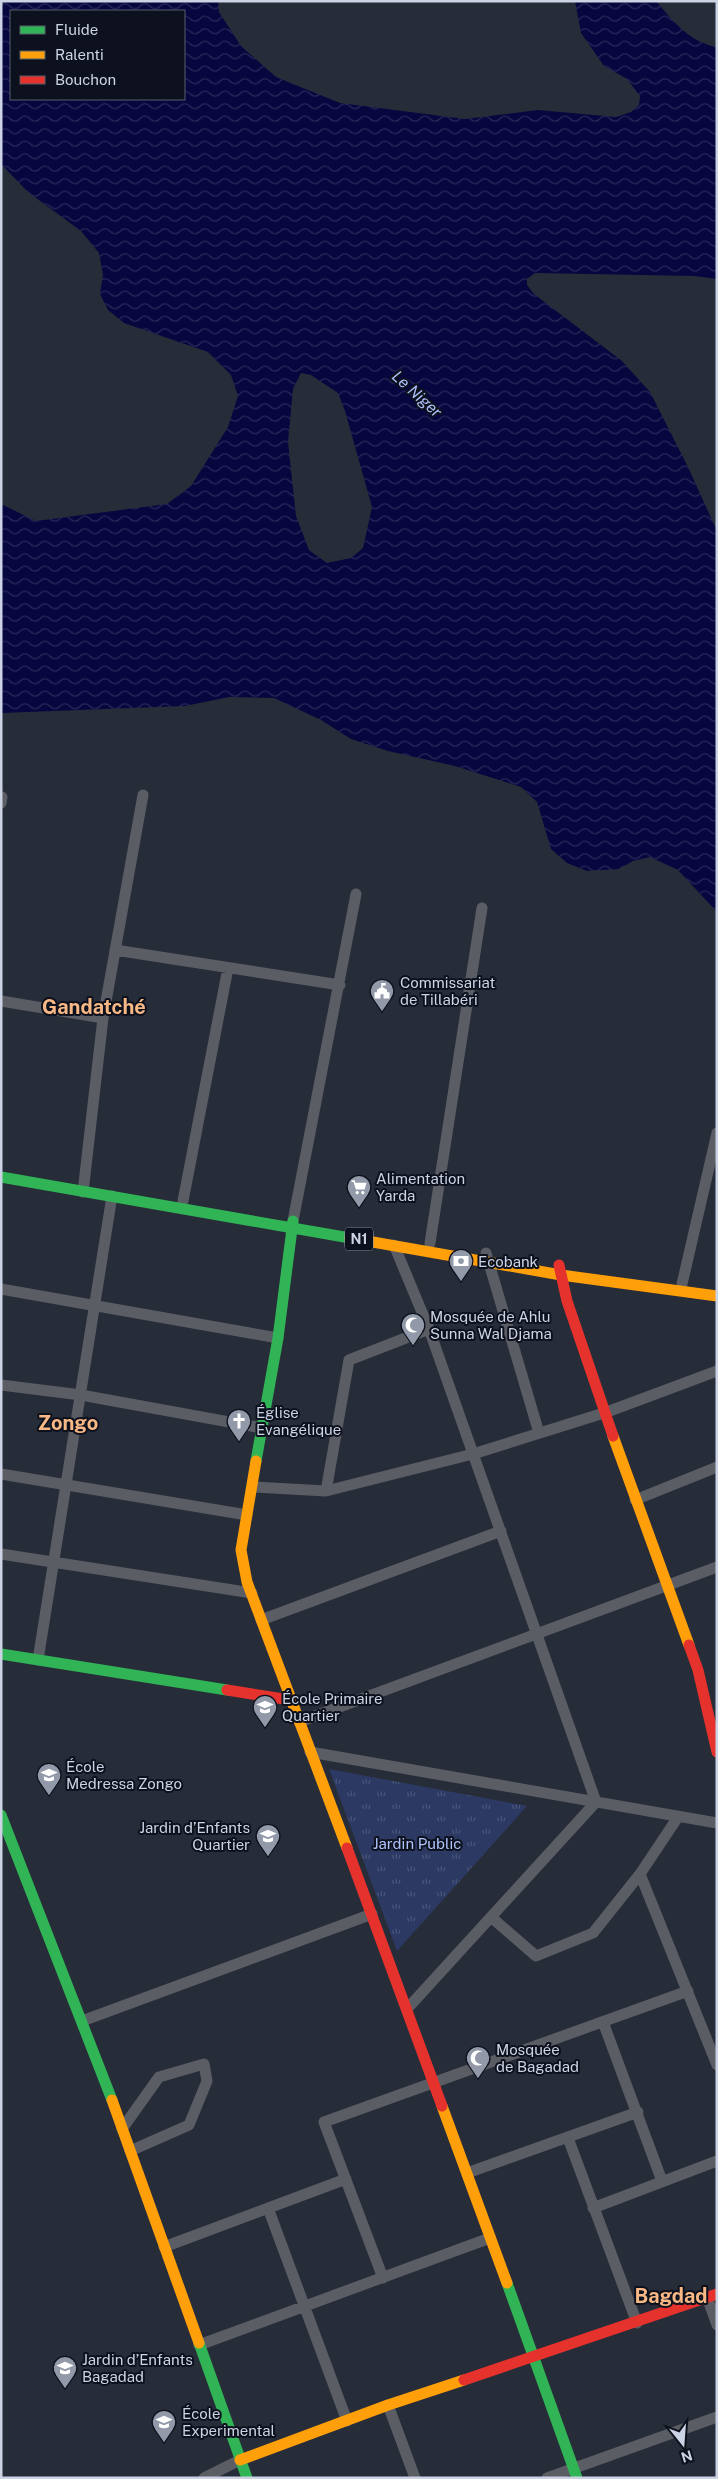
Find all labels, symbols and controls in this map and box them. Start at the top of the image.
legend [10,10,185,100]
text: Fluide [55,21,98,38]
text: Ralenti [55,46,104,63]
text: Bouchon [55,71,116,88]
water label: Le Niger [388,367,447,422]
place label: Commissariat de Tillabéri [400,974,495,1008]
public building icon: Commissariat de Tillabéri [369,978,395,1012]
district label: Gandatché [42,995,146,1019]
place label: Alimentation Yarda [376,1170,465,1204]
supermarket icon: Alimentation Yarda [346,1174,372,1208]
road number: N1 [345,1228,373,1250]
bank icon: Ecobank [448,1248,474,1282]
place label: Ecobank [478,1253,538,1270]
place label: Mosquée de Ahlu Sunna Wal Djama [430,1308,552,1342]
mosque icon: Mosquée de Ahlu Sunna Wal Djama [400,1312,426,1346]
place label: Église Evangélique [256,1404,341,1438]
church icon: Église Evangélique [226,1408,252,1442]
district label: Zongo [38,1411,98,1435]
place label: École Primaire Quartier [282,1690,383,1724]
school or university icon: École Primaire Quartier [252,1694,278,1728]
place label: École Medressa Zongo [66,1758,182,1792]
school or university icon: École Medressa Zongo [36,1762,62,1796]
place label: Jardin d’Enfants Quartier [139,1819,250,1853]
school or university icon: Jardin d’Enfants Quartier [255,1823,281,1857]
park label: Jardin Public [373,1835,461,1852]
place label: Mosquée de Bagadad [496,2041,579,2075]
mosque icon: Mosquée de Bagadad [465,2045,491,2079]
district label: Bagdad [635,2284,708,2308]
place label: Jardin d’Enfants Bagadad [82,2351,193,2385]
school or university icon: Jardin d’Enfants Bagadad [52,2355,78,2389]
place label: École Experimental [182,2405,275,2439]
school or university icon: École Experimental [151,2409,177,2443]
north arrow [658,2419,708,2469]
text: N [679,2447,694,2466]

